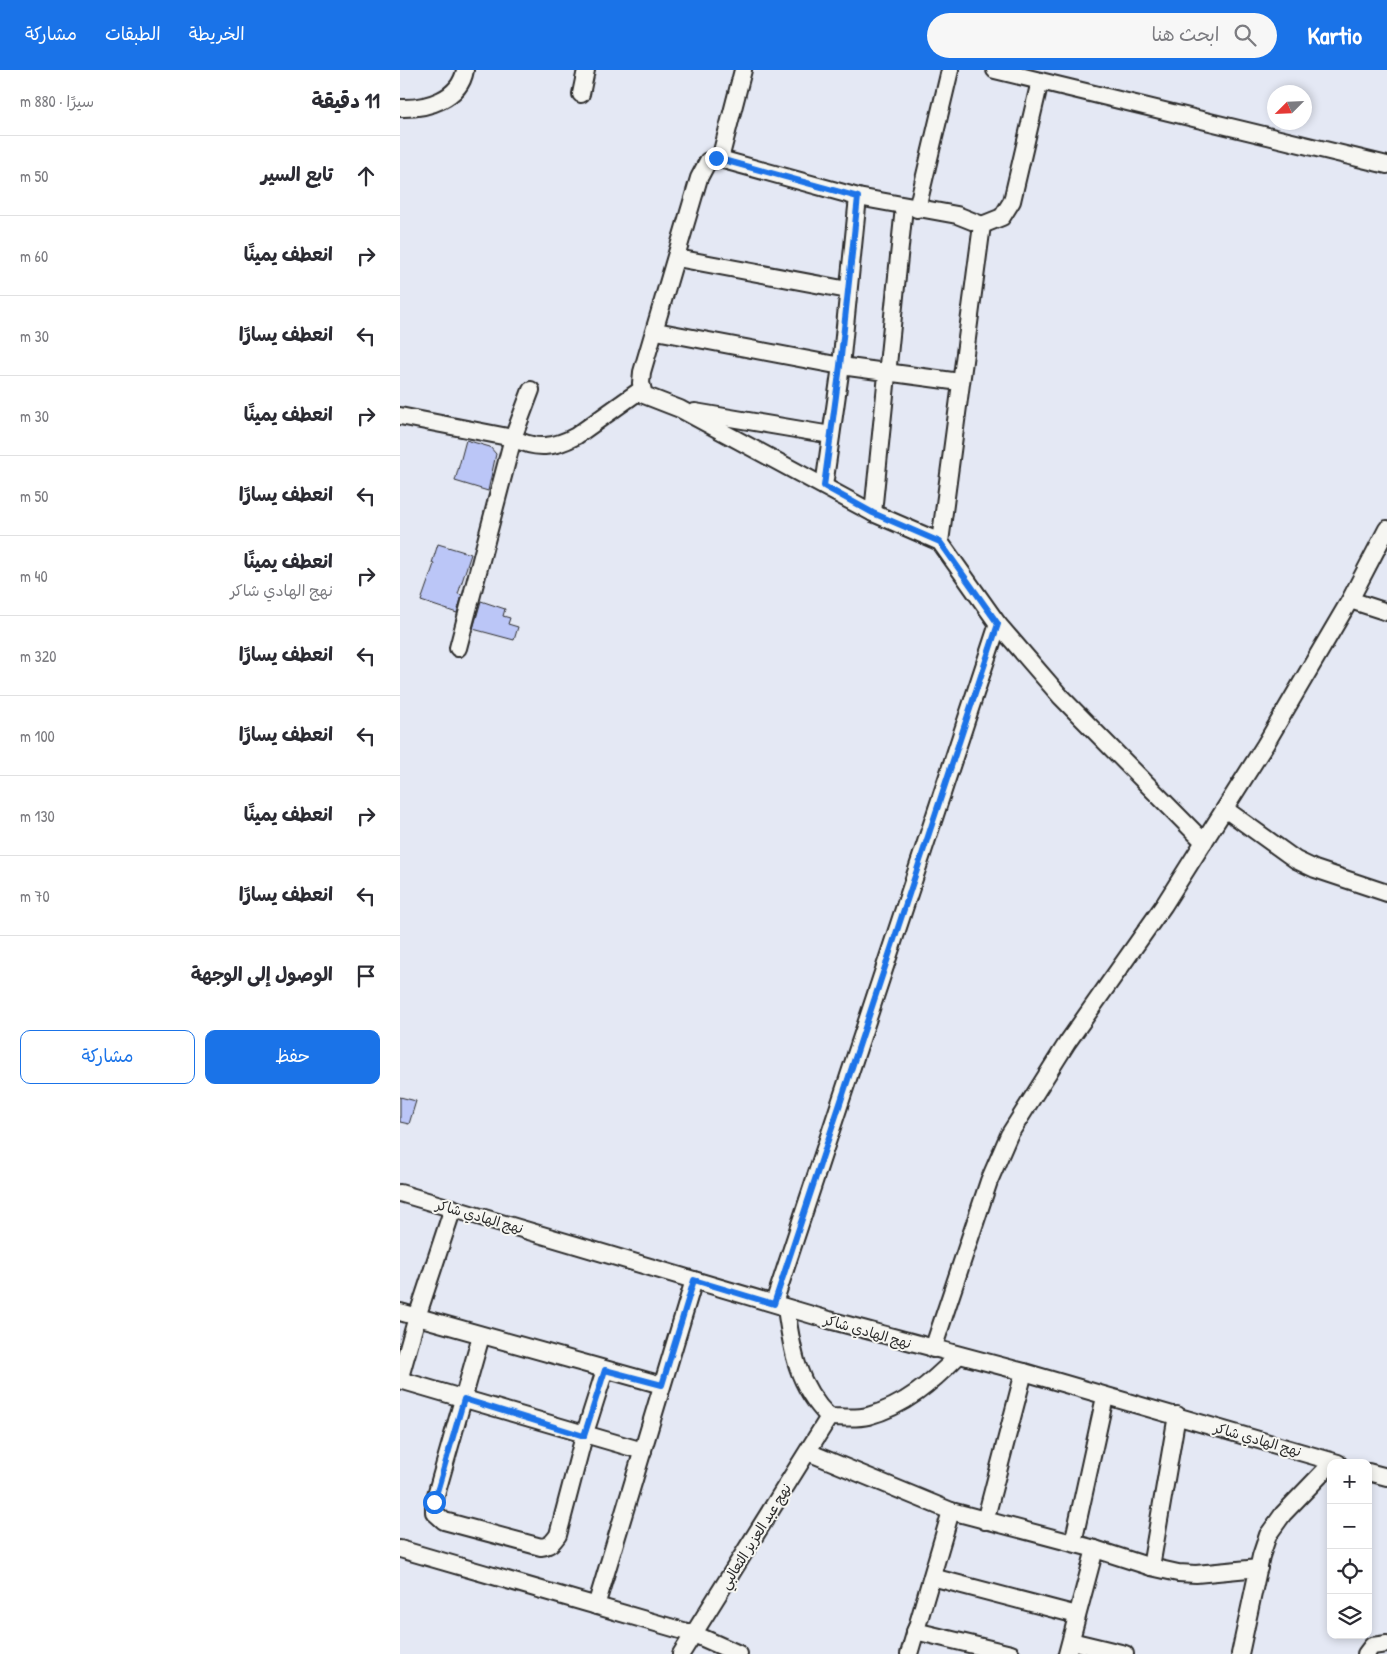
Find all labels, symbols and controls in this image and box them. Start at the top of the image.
search box [927,13,1277,58]
text: Kartio [1307,19,1362,51]
text: مشاركة [25,21,77,46]
text: الطبقات [105,21,161,46]
text: الخريطة [189,21,245,46]
text: ابحث هنا [1152,21,1219,47]
icon: search [1231,21,1259,49]
north arrow [1267,85,1312,130]
text: 11 دقيقة [311,86,380,115]
text: سيرًا · 880 m [20,90,94,112]
route end [705,147,728,170]
text: تابع السير [261,161,333,187]
icon: ahead [352,162,380,190]
text: 50 m [20,165,49,187]
text: انعطف يمينًا [244,241,333,267]
icon: right [352,242,380,270]
text: 60 m [20,245,48,267]
text: انعطف يسارًا [239,321,333,347]
icon: left [352,322,380,350]
text: 30 m [20,325,49,347]
text: انعطف يمينًا [244,401,333,427]
icon: right [352,402,380,430]
text: 30 m [20,405,49,427]
text: انعطف يسارًا [239,481,333,507]
icon: left [352,482,380,510]
text: 50 m [20,485,49,507]
text: انعطف يمينًا [244,548,333,574]
icon: right [352,562,380,590]
text: 40 m [20,565,48,587]
text: نهج الهادي شاكر [230,579,333,601]
text: انعطف يسارًا [239,641,333,667]
icon: left [352,642,380,670]
text: 320 m [20,645,56,667]
text: انعطف يسارًا [239,721,333,747]
icon: left [352,722,380,750]
text: 100 m [20,725,55,747]
text: انعطف يمينًا [244,801,333,827]
icon: right [352,802,380,830]
text: 130 m [20,805,55,827]
text: انعطف يسارًا [239,881,333,907]
icon: left [352,882,380,910]
text: 70 m [20,885,50,907]
text: الوصول إلى الوجهة [191,961,333,987]
icon: arrive [352,962,380,990]
button: مشاركة [20,1030,195,1084]
button: حفظ [205,1030,380,1084]
street label: نهج الهادي شاكر [433,1194,526,1239]
street label: نهج الهادي شاكر [821,1309,914,1354]
street label: نهج الهادي شاكر [1211,1417,1304,1462]
map controls [1327,1459,1372,1639]
button: + [1327,1459,1372,1504]
street label: نهج عبد العزيز الثعالبي [715,1480,799,1595]
route start [423,1491,446,1514]
button: − [1327,1504,1372,1549]
button: locate [1327,1549,1372,1594]
button: layers [1327,1594,1372,1639]

